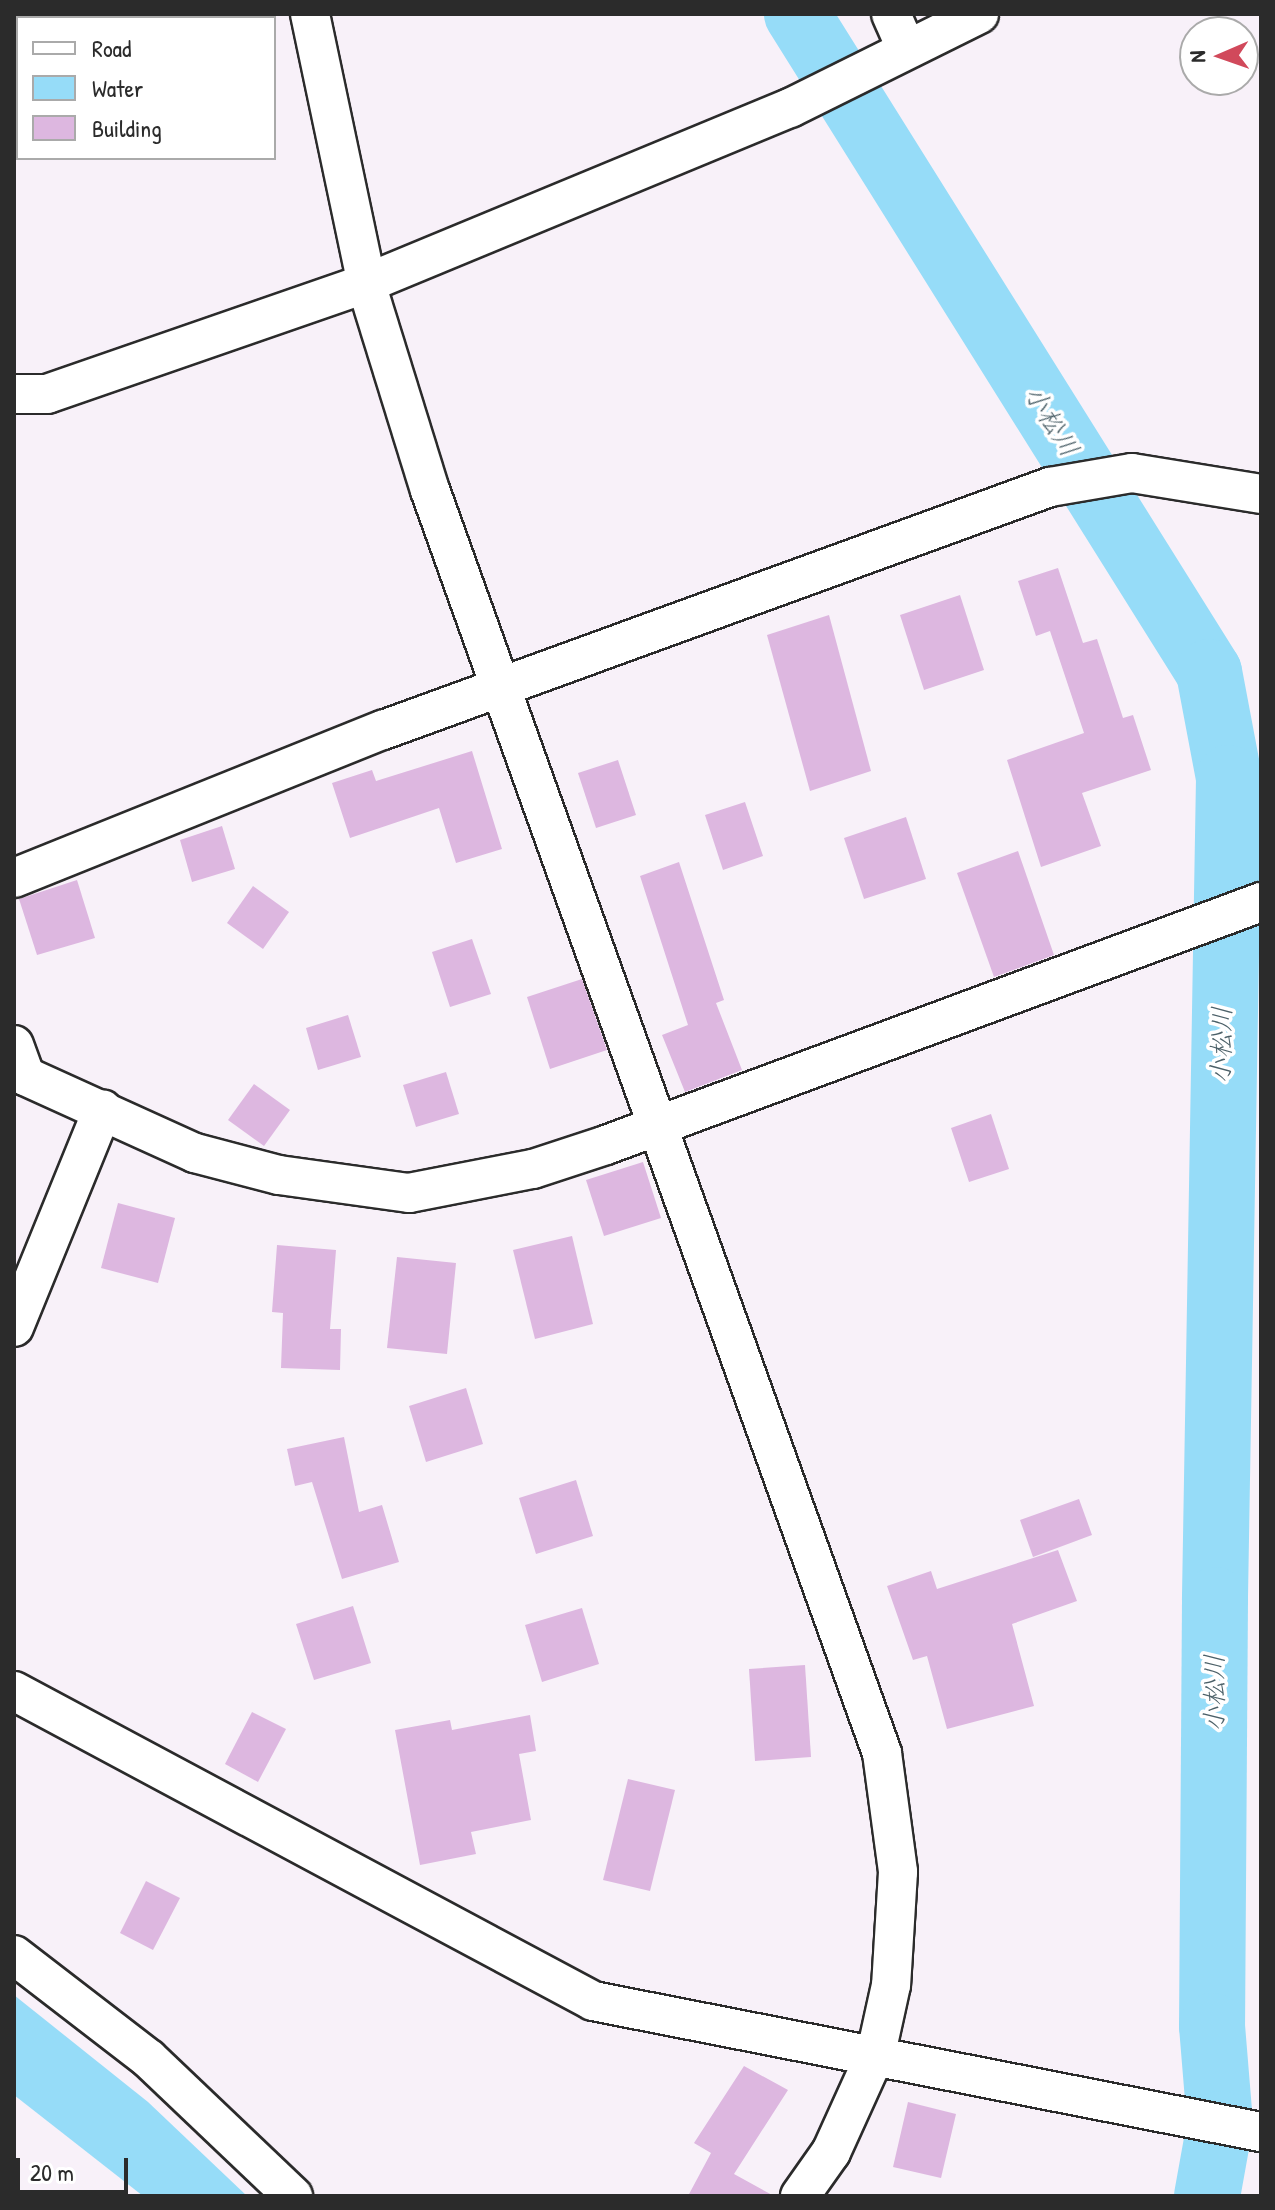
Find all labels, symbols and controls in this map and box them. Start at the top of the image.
legend [16,16,276,160]
north arrow [1179,16,1259,96]
text: Road [92,32,131,64]
text: N [1182,50,1212,63]
text: Water [92,72,143,104]
text: Building [92,112,162,144]
water label: 小松川 [1018,380,1086,462]
water label: 小松川 [1205,1006,1237,1084]
water label: 小松川 [1198,1654,1230,1732]
scale bar [20,2142,132,2192]
text: 20 m [30,2156,74,2188]

